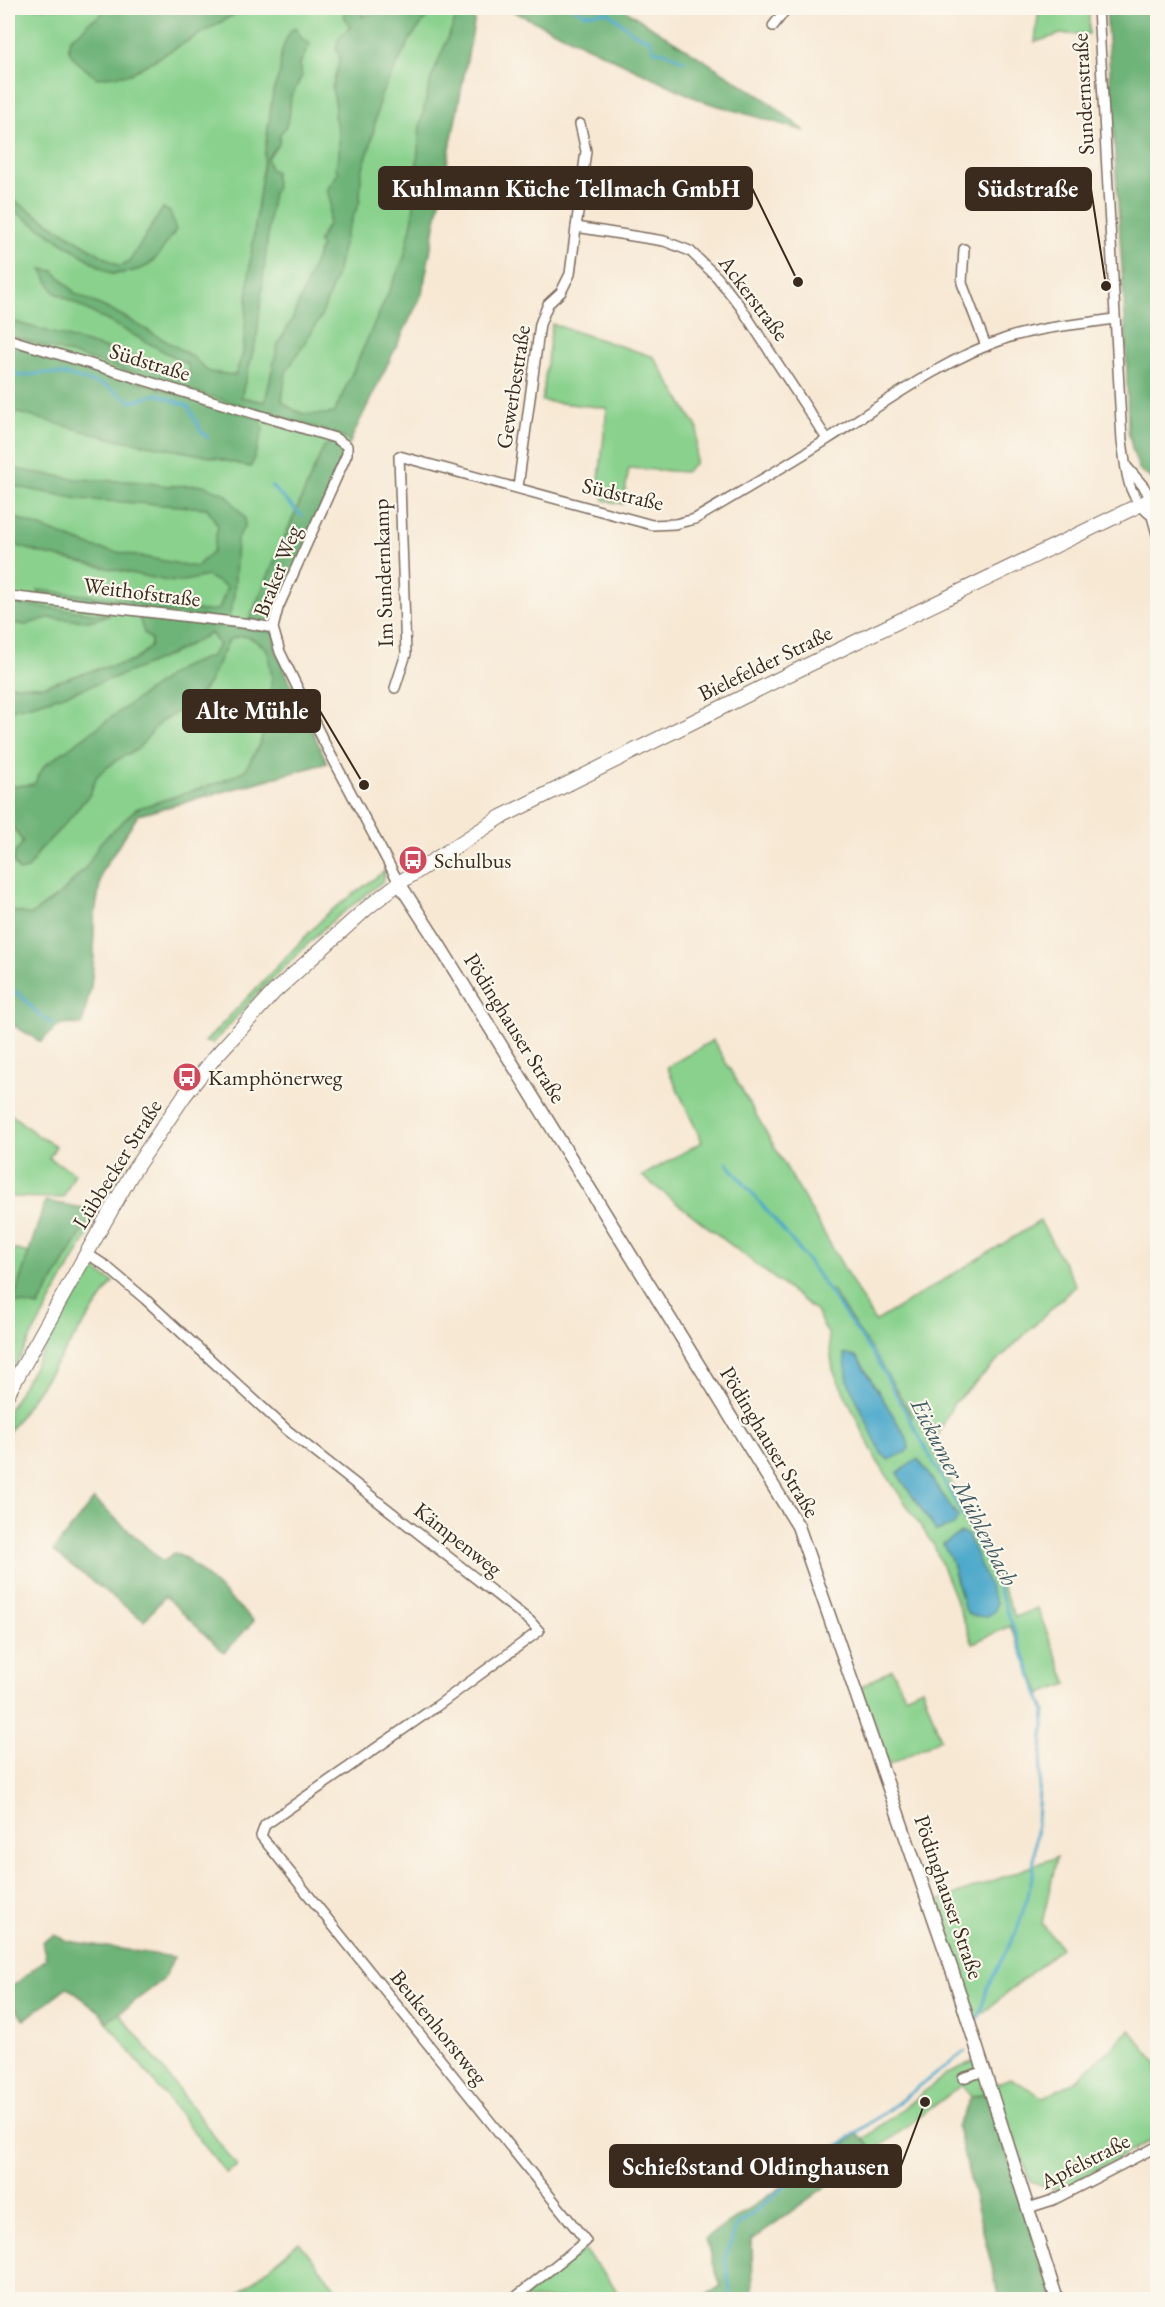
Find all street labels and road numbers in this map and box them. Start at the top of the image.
street label: Sundernstraße [1065,32,1101,156]
street label: Ackerstraße [712,248,796,347]
street label: Gewerbestraße [489,323,537,451]
street label: Südstraße [106,336,194,388]
street label: Südstraße [579,471,667,518]
street label: Im Sundernkamp [366,498,400,648]
street label: Braker Weg [246,521,308,621]
street label: Weithofstraße [82,570,203,614]
street label: Bielefelder Straße [693,618,837,708]
street label: Pödinghauser Straße [457,948,573,1109]
street label: Lübbecker Straße [65,1093,169,1234]
street label: Pödinghauser Straße [713,1361,827,1523]
street label: Kämpenweg [408,1495,508,1583]
street label: Pödinghauser Straße [907,1811,991,1983]
street label: Beukenhorstweg [384,1964,495,2091]
street label: Apfelstraße [1034,2126,1135,2196]

